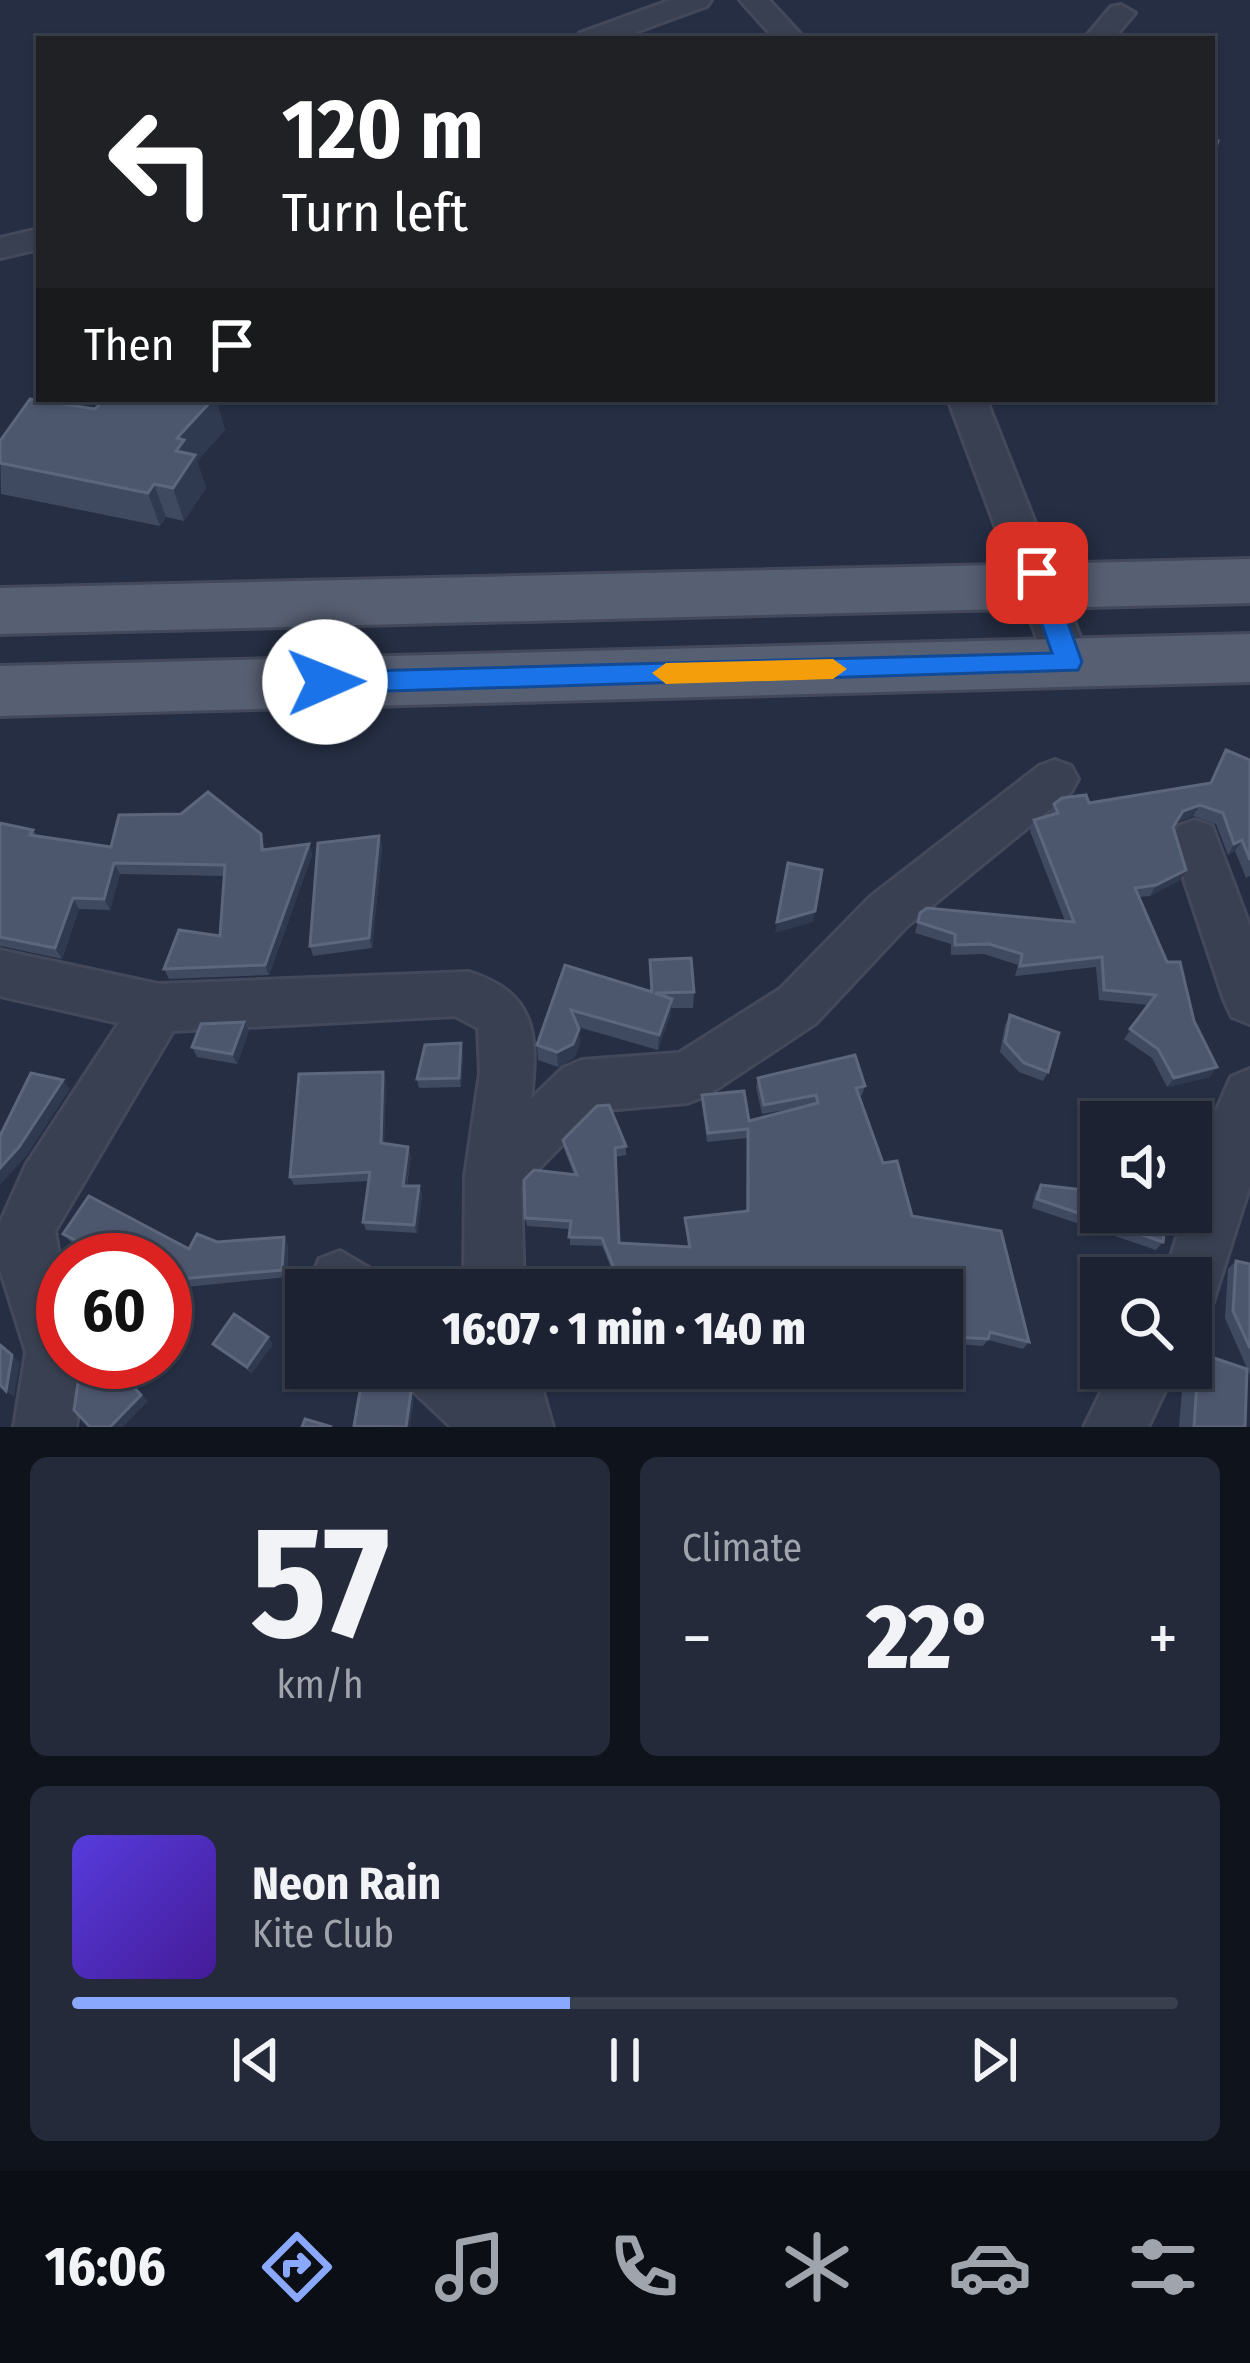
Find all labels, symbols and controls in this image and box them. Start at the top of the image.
text: 120 m [282,79,484,180]
icon: left [84,84,240,240]
text: Turn left [282,181,468,245]
icon: arrive [199,312,265,378]
text: Then [84,318,175,372]
pin [986,522,1088,624]
icon: arrive [1004,540,1070,606]
position arrow [262,619,388,745]
map controls [1080,1101,1212,1389]
button: sound [1080,1101,1212,1233]
speed limit sign: 60 [36,1233,192,1389]
button: search [1080,1257,1212,1389]
text: 16:07 · 1 min · 140 m [442,1302,806,1356]
text: 57 [250,1490,390,1677]
text: Climate [682,1525,802,1571]
text: 22° [867,1584,993,1692]
text: − [682,1599,712,1678]
text: + [1148,1599,1178,1678]
text: km/h [277,1662,363,1708]
text: Neon Rain [252,1857,441,1911]
text: Kite Club [252,1911,394,1957]
icon: previous [223,2027,289,2093]
icon: pause [592,2027,658,2093]
icon: next [961,2027,1027,2093]
icon: directions [255,2225,339,2309]
icon: music [428,2225,512,2309]
icon: phone [602,2225,686,2309]
icon: climate [775,2225,859,2309]
icon: car [948,2225,1032,2309]
icon: filters [1121,2225,1205,2309]
text: 16:06 [45,2235,166,2299]

